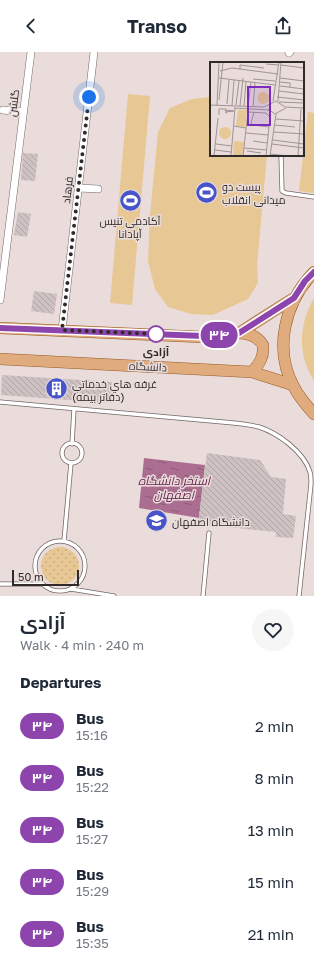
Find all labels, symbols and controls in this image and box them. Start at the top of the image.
icon: back [20,15,42,37]
text: Transo [127,15,187,37]
icon: share [272,15,294,37]
inset map [210,62,304,156]
your location [79,87,99,107]
street label: گلشن [5,88,22,118]
street label: فرهاد [59,176,76,204]
sports icon: پیست دو میدانی انقلاب [194,179,220,205]
place label: پیست دو میدانی انقلاب [222,180,286,207]
sports icon: آکادمی تنیس آپادانا [117,187,143,213]
place label: آکادمی تنیس آپادانا [99,214,161,241]
line badge: ۳۴ [201,322,237,348]
marker: آزادی [147,325,165,343]
text: ۳۴ [209,326,229,343]
place label: آزادی [143,345,170,359]
street label: دانشگاه [129,359,167,373]
building icon: غرفه هاي خدماتي (دفاتر بيمه) [43,376,69,402]
place label: غرفه هاي خدماتي (دفاتر بيمه) [72,377,157,404]
water label: استخر دانشگاه اصفهان [138,473,212,502]
school or university icon: دانشگاه اصفهان [144,508,170,534]
place label: دانشگاه اصفهان [172,515,250,529]
scale bar [12,568,79,587]
text: 50 m [18,570,44,583]
button: heart [252,609,294,651]
text: آزادی [20,610,66,633]
text: Walk · 4 min · 240 m [20,637,144,653]
text: Departures [20,673,101,691]
text: Bus [76,709,104,727]
text: ۳۴ [32,717,52,734]
text: 2 min [255,717,294,735]
text: 15:16 [76,727,108,743]
text: Bus [76,761,104,779]
text: ۳۴ [32,769,52,786]
text: 8 min [255,769,294,787]
text: 15:22 [76,779,109,795]
text: Bus [76,813,104,831]
text: ۳۴ [32,821,52,838]
text: 13 min [248,821,294,839]
text: 15:27 [76,831,108,847]
text: Bus [76,865,104,883]
text: ۳۴ [32,873,52,890]
text: 15 min [248,873,294,891]
text: 15:29 [76,883,109,899]
text: Bus [76,917,104,935]
text: ۳۴ [32,925,52,942]
text: 21 min [248,925,294,943]
text: 15:35 [76,935,109,951]

